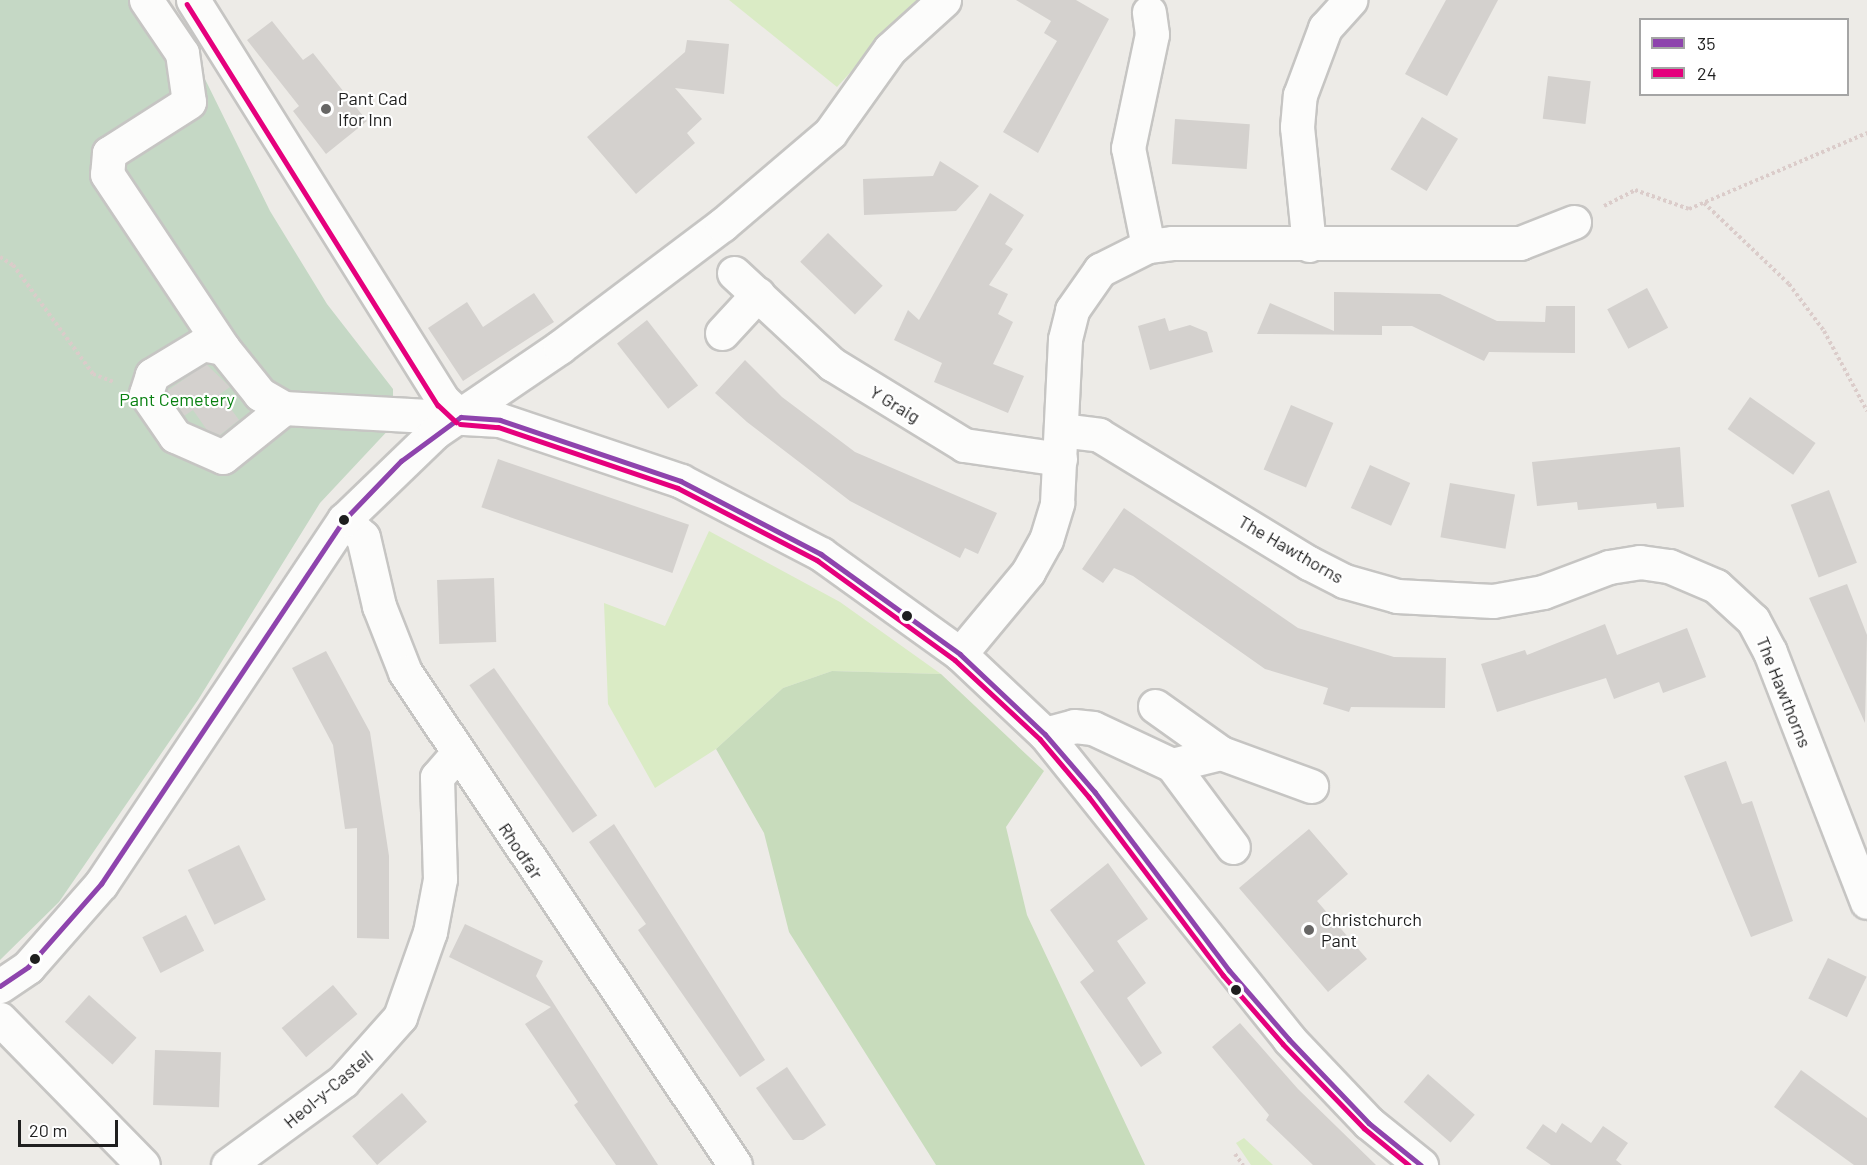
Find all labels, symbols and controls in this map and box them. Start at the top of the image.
legend [1639,18,1849,96]
text: 35 [1697,32,1716,54]
text: 24 [1697,62,1717,84]
place label: Pant Cad Ifor Inn [338,88,407,130]
marker: Pant Cad Ifor Inn [319,102,333,116]
street label: Y Graig [866,381,924,427]
park label: Pant Cemetery [119,388,235,410]
street label: The Hawthorns [1235,510,1347,588]
unlabelled marker [338,514,350,526]
unlabelled marker [901,610,913,622]
street label: The Hawthorns [1752,633,1816,751]
street label: Rhodfa'r [494,819,548,883]
place label: Christchurch Pant [1321,909,1422,952]
marker: Christchurch Pant [1302,923,1316,937]
unlabelled marker [29,953,41,965]
unlabelled marker [1230,984,1242,996]
street label: Heol-y-Castell [279,1045,377,1133]
scale bar [21,1108,122,1146]
text: 20 m [29,1119,67,1141]

